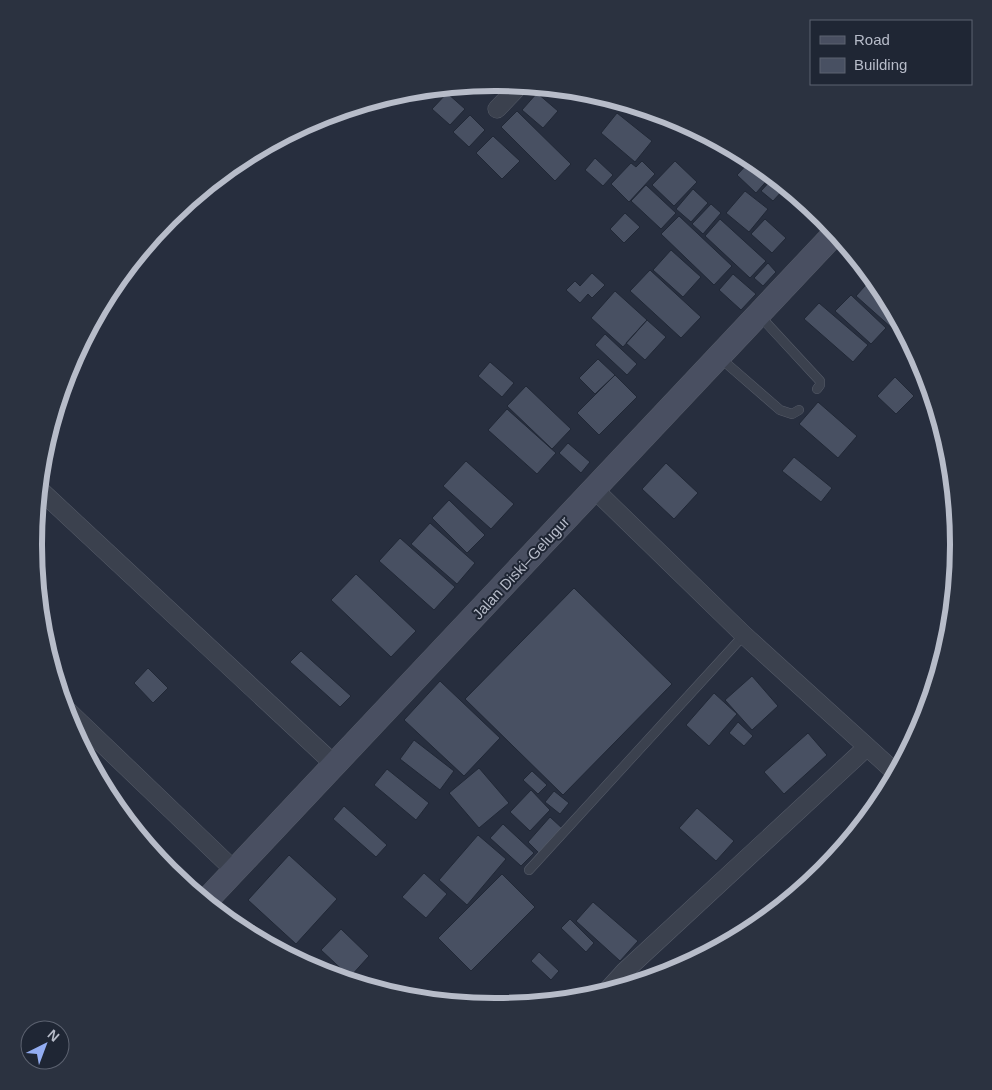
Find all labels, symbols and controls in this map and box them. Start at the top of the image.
legend [810,20,972,85]
text: Road [854,31,890,48]
text: Building [854,56,907,73]
street label: Jalan Diski–Gelugur [469,513,573,623]
north arrow [20,1020,70,1070]
text: N [45,1026,63,1045]

